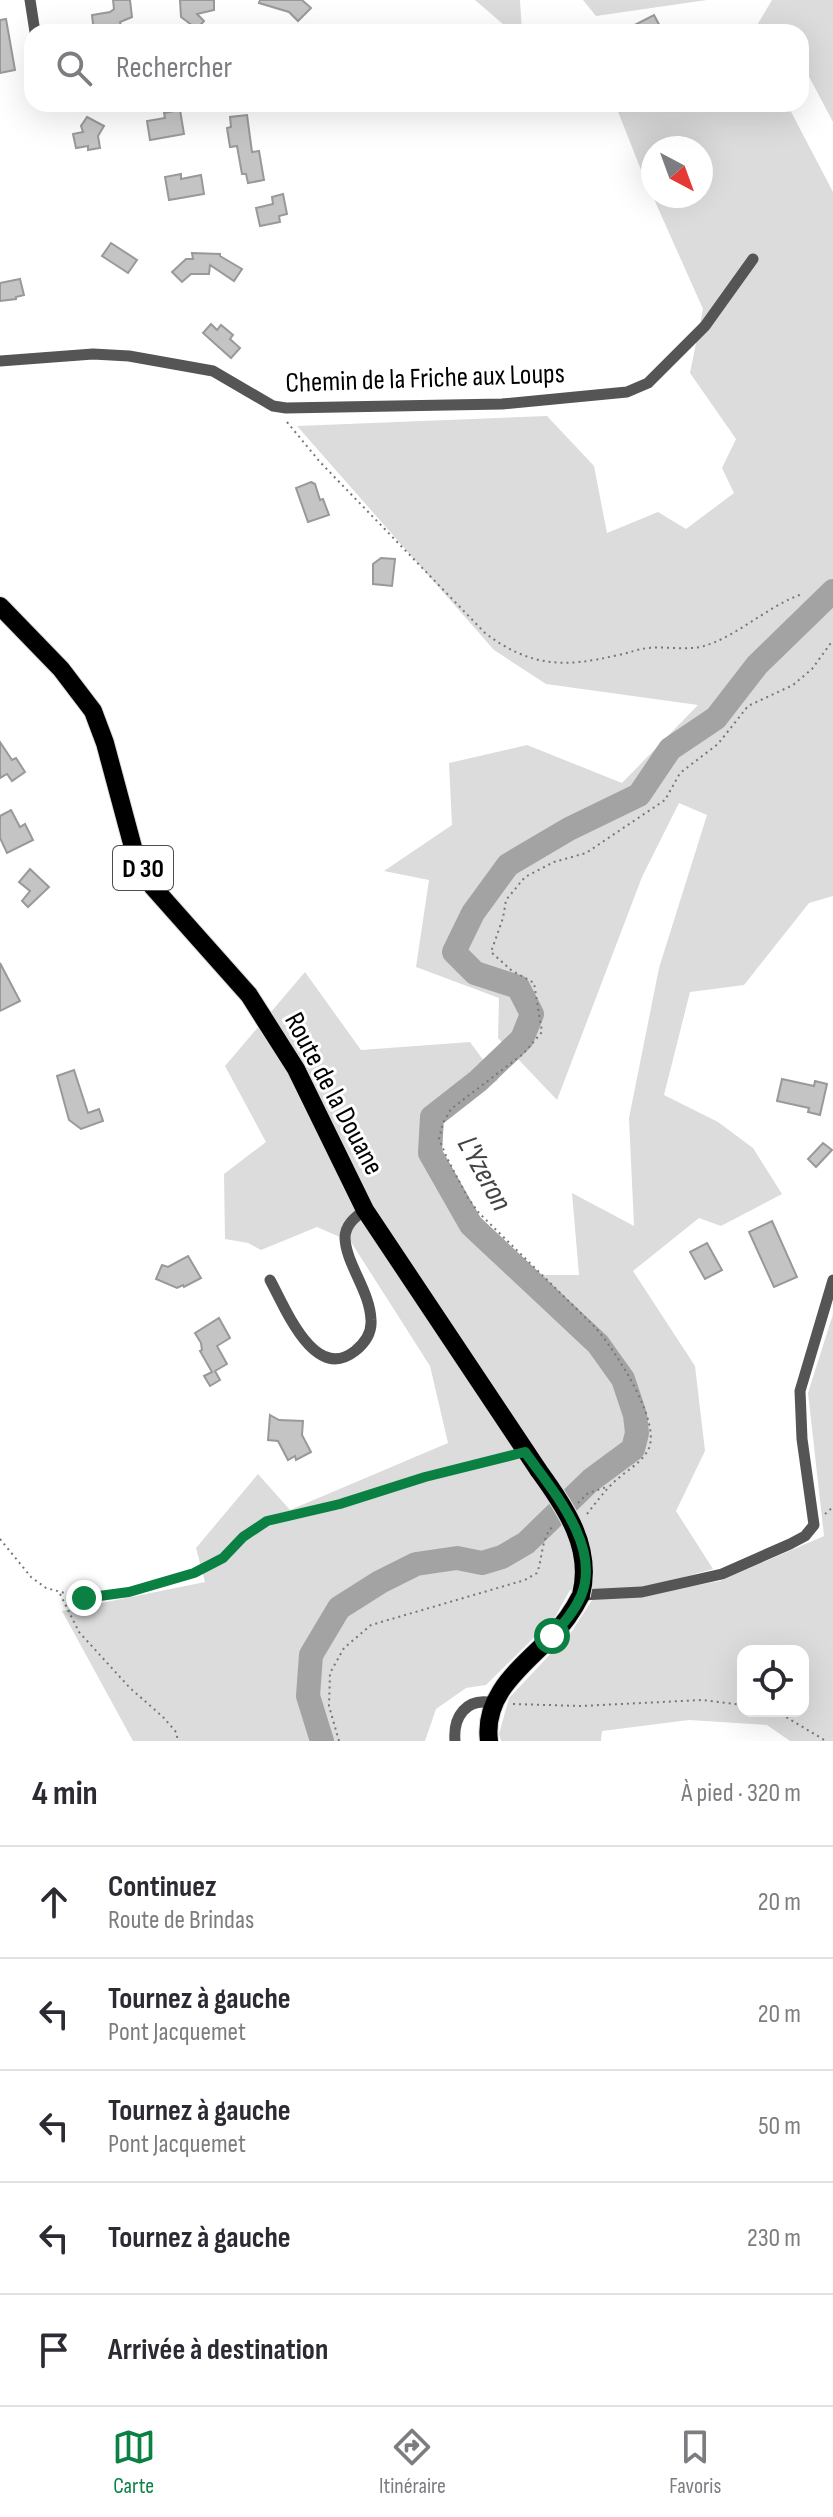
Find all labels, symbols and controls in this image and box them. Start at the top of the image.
search box [24,24,809,112]
icon: search [52,46,96,90]
text: Rechercher [116,50,232,86]
north arrow [641,136,713,208]
street label: Chemin de la Friche aux Loups [285,357,565,400]
road number: D 30 [113,846,173,890]
street label: Route de la Douane [277,1007,390,1180]
water label: L'Yzeron [449,1130,519,1217]
route end [66,1580,102,1616]
route start [534,1618,570,1654]
map controls [737,1645,809,1717]
button: locate [737,1645,809,1717]
text: 4 min [32,1773,98,1814]
text: À pied · 320 m [681,1778,801,1809]
text: Continuez [108,1869,217,1905]
icon: ahead [32,1880,76,1924]
text: 20 m [758,1887,801,1918]
text: Route de Brindas [108,1905,254,1936]
text: Tournez à gauche [108,1981,291,2017]
icon: left [32,1992,76,2036]
text: 20 m [758,1999,801,2030]
text: Pont Jacquemet [108,2017,246,2048]
text: Tournez à gauche [108,2093,291,2129]
icon: left [32,2104,76,2148]
text: 50 m [758,2111,801,2142]
text: Pont Jacquemet [108,2129,246,2160]
icon: left [32,2216,76,2260]
text: Tournez à gauche [108,2220,291,2256]
text: 230 m [747,2223,801,2254]
icon: arrive [32,2328,76,2372]
text: Arrivée à destination [108,2332,328,2368]
tab: Carte [112,2425,156,2500]
tab: Itinéraire [379,2425,446,2500]
tab: Favoris [669,2425,721,2500]

